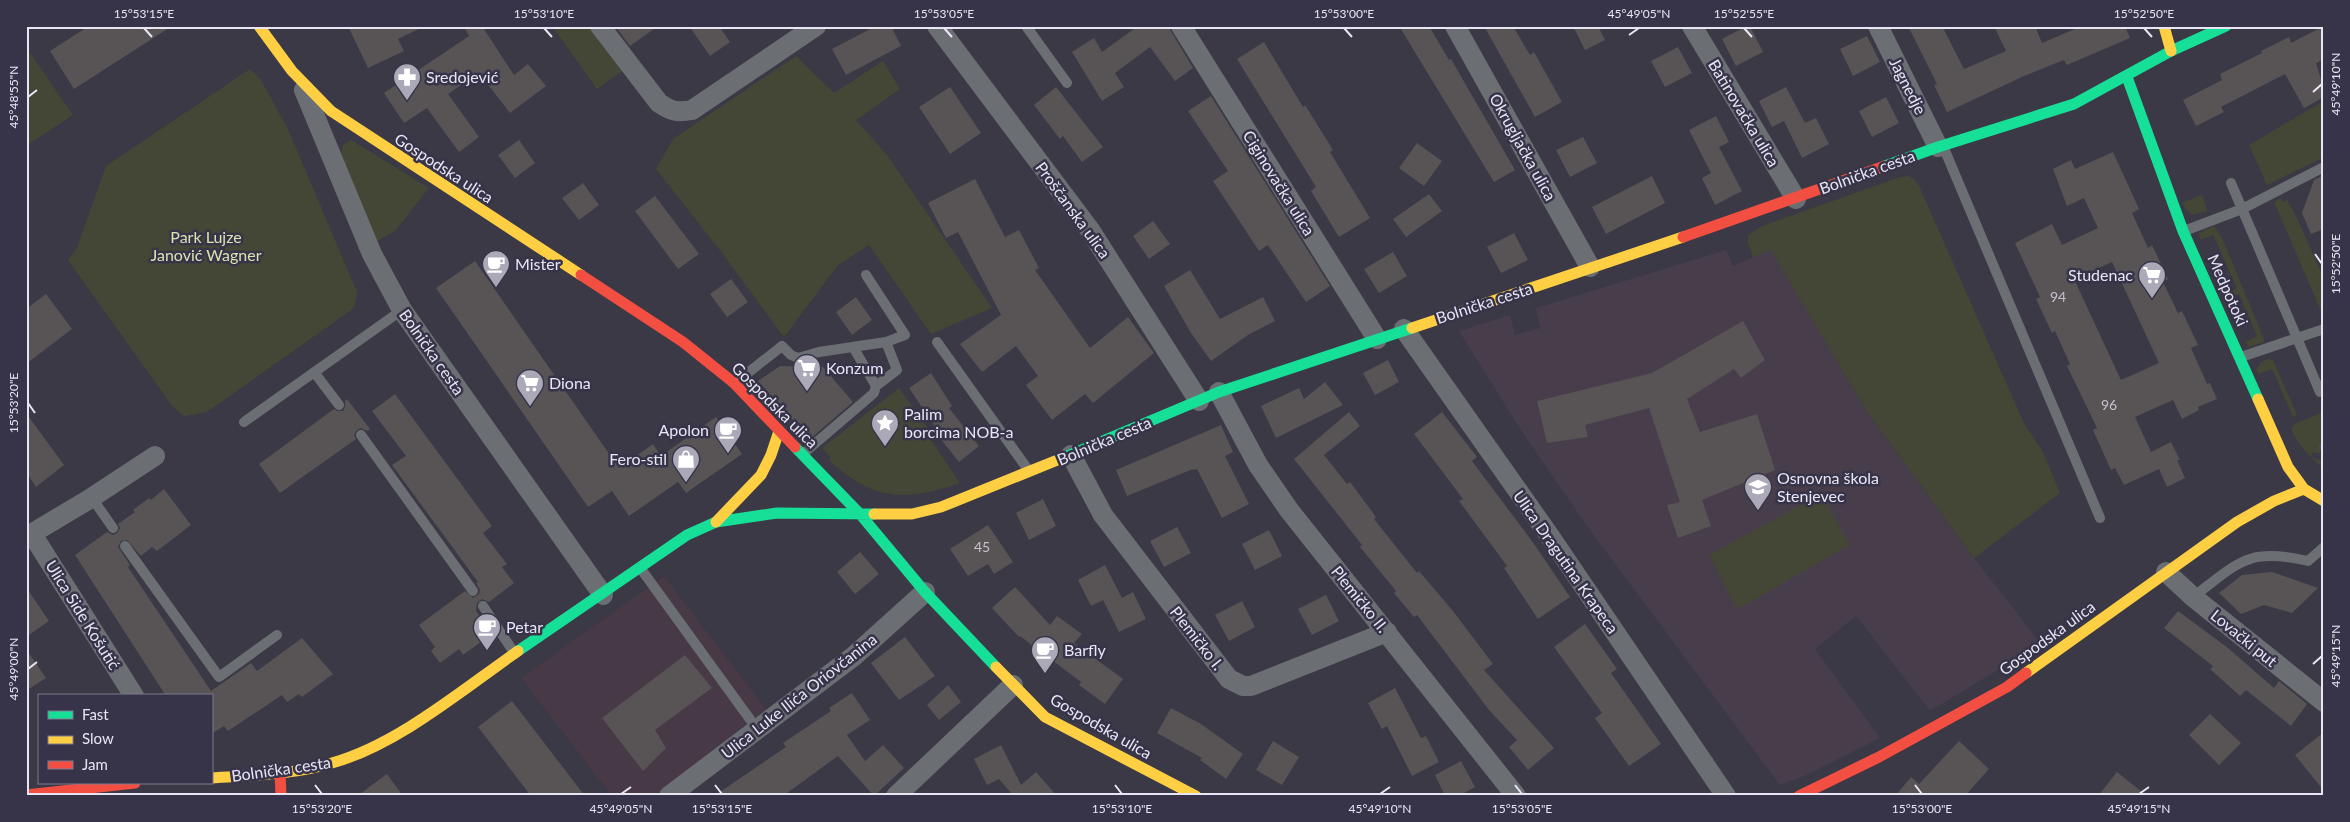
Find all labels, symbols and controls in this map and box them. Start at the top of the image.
text: 15°53'15"E [114,6,174,21]
text: 15°53'10"E [514,6,574,21]
text: 15°53'05"E [914,6,974,21]
text: 15°53'00"E [1314,6,1374,21]
text: 45°49'05"N [1608,6,1670,21]
text: 15°52'55"E [1714,6,1774,21]
text: 15°52'50"E [2114,6,2174,21]
text: 45°49'10"N [2328,53,2343,115]
street label: Jagnedje [1886,54,1931,117]
street label: Batinovačka ulica [1705,56,1784,170]
pharmacy icon: Sredojević [392,62,422,101]
text: 45°48'55"N [6,66,21,128]
place label: Sredojević [426,67,499,86]
street label: Okrugljačka ulica [1486,90,1561,204]
street label: Ciginovačka ulica [1239,127,1319,239]
street label: Gospodska ulica [391,129,497,207]
street label: Bolnička cesta [1816,145,1917,198]
street label: Proščanska ulica [1032,158,1115,262]
park label: Park Lujze Janović Wagner [151,227,262,264]
text: 15°52'50"E [2328,234,2343,294]
cafe icon: Mister [481,249,511,288]
street label: Medpotoki [2204,251,2253,329]
place label: Mister [515,254,561,273]
supermarket icon: Studenac [2137,260,2167,299]
place label: Studenac [2068,265,2133,284]
street label: Bolnička cesta [1433,278,1534,327]
house number: 94 [2050,288,2066,305]
street label: Bolnička cesta [396,305,469,398]
supermarket icon: Konzum [792,353,822,392]
street label: Gospodska ulica [728,358,822,452]
place label: Konzum [826,358,883,377]
supermarket icon: Diona [515,368,545,407]
text: 15°53'20"E [6,373,21,433]
place label: Diona [549,373,591,392]
house number: 96 [2101,396,2117,413]
place label: Palim borcima NOB-a [904,404,1013,441]
place icon: Palim borcima NOB-a [870,408,900,447]
street label: Bolnička cesta [1054,412,1154,469]
cafe icon: Apolon [713,415,743,454]
place label: Apolon [658,420,709,439]
shop icon: Fero-stil [671,444,701,483]
place label: Fero-stil [609,449,667,468]
place label: Osnovna škola Stenjevec [1777,468,1879,505]
school or university icon: Osnovna škola Stenjevec [1743,472,1773,511]
street label: Ulica Dragutina Krapeca [1510,487,1623,637]
house number: 45 [974,538,990,555]
street label: Ulica Side Košutić [42,557,125,673]
street label: Plemičko II. [1328,562,1393,636]
street label: Gospodska ulica [1995,596,2098,679]
street label: Plemičko I. [1167,602,1228,673]
street label: Lovački put [2207,605,2282,670]
cafe icon: Petar [472,612,502,651]
place label: Petar [506,617,543,636]
text: 45°49'15"N [2328,625,2343,687]
street label: Ulica Luke Ilića Oriovčanina [717,629,880,762]
cafe icon: Barfly [1030,635,1060,674]
text: 45°49'00"N [6,638,21,700]
place label: Barfly [1064,640,1106,659]
street label: Gospodska ulica [1047,689,1155,762]
legend [38,694,212,784]
text: Fast [82,705,109,723]
text: Slow [82,729,114,747]
street label: Bolnička cesta [230,752,332,785]
text: Jam [82,755,108,773]
text: 15°53'20"E [292,801,352,816]
text: 45°49'05"N [590,801,652,816]
text: 15°53'15"E [692,801,752,816]
text: 15°53'10"E [1092,801,1152,816]
text: 45°49'10"N [1349,801,1411,816]
text: 15°53'05"E [1492,801,1552,816]
text: 15°53'00"E [1892,801,1952,816]
text: 45°49'15"N [2108,801,2170,816]

